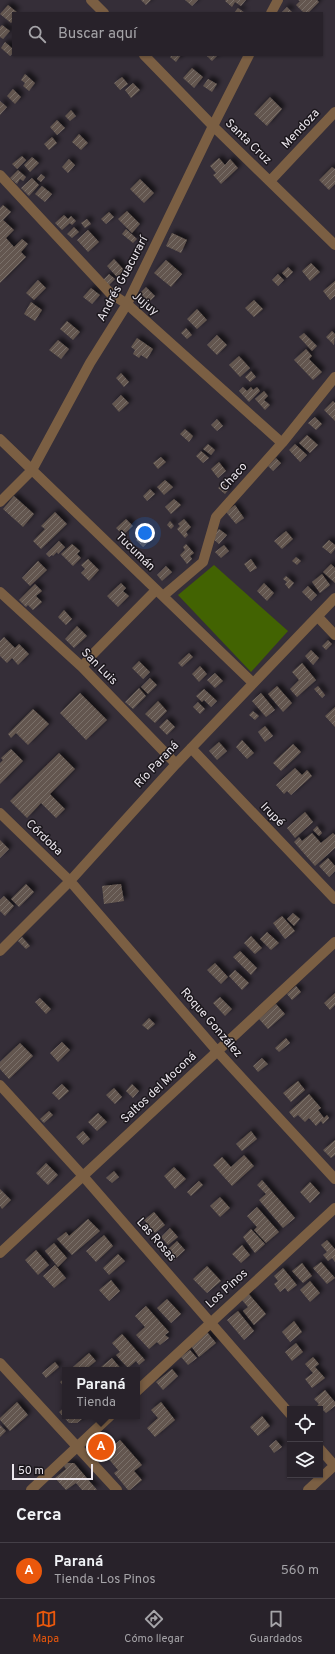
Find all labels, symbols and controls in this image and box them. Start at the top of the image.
search box [12,12,323,56]
icon: search [26,23,48,45]
text: Buscar aquí [58,25,137,44]
street label: Mendoza [278,106,324,152]
street label: Santa Cruz [221,116,275,168]
street label: Andrés Guacurarí [94,233,153,324]
street label: Jujuy [128,288,162,320]
street label: Chaco [217,459,251,495]
your location [135,523,155,543]
street label: Tucumán [112,529,158,575]
street label: San Luis [77,645,121,689]
street label: Río Paraná [131,738,183,792]
street label: Irupé [256,799,288,831]
street label: Córdoba [22,816,66,860]
street label: Roque González [176,985,246,1061]
street label: Saltos del Moconá [118,1049,200,1127]
street label: Las Rosas [133,1215,179,1265]
street label: Los Pinos [203,1266,251,1312]
popup [62,1367,140,1419]
text: Paraná [76,1376,126,1395]
text: Tienda [76,1395,116,1411]
map controls [287,1406,323,1478]
button: locate [287,1406,323,1442]
pin: A [88,1432,114,1462]
button: layers [287,1442,323,1478]
scale bar [12,1462,93,1481]
text: 50 m [18,1464,44,1478]
text: Cerca [16,1505,62,1527]
text: Paraná [54,1553,103,1572]
text: A [24,1563,34,1579]
text: 560 m [281,1563,319,1579]
text: Tienda · Los Pinos [54,1572,156,1588]
tab: Mapa [33,1608,59,1646]
tab: Cómo llegar [124,1608,184,1646]
tab: Guardados [249,1608,302,1646]

